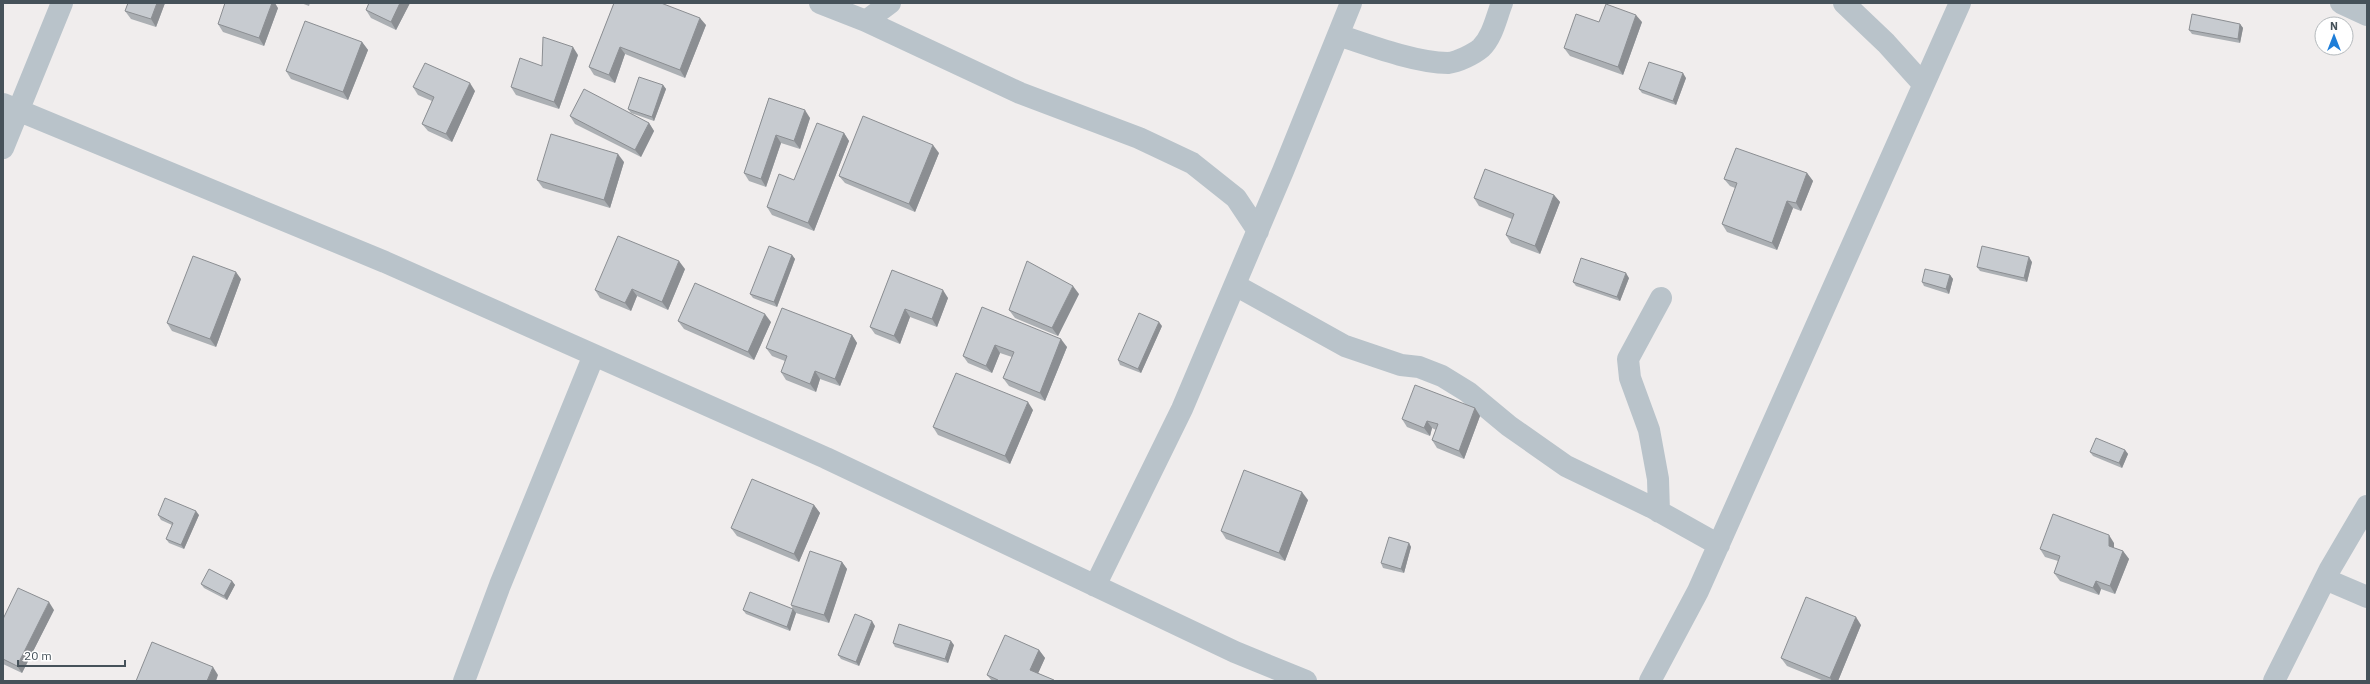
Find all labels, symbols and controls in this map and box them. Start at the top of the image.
north arrow [2314,16,2354,56]
text: N [2330,19,2338,33]
scale bar [18,642,125,668]
text: 20 m [24,648,52,663]

